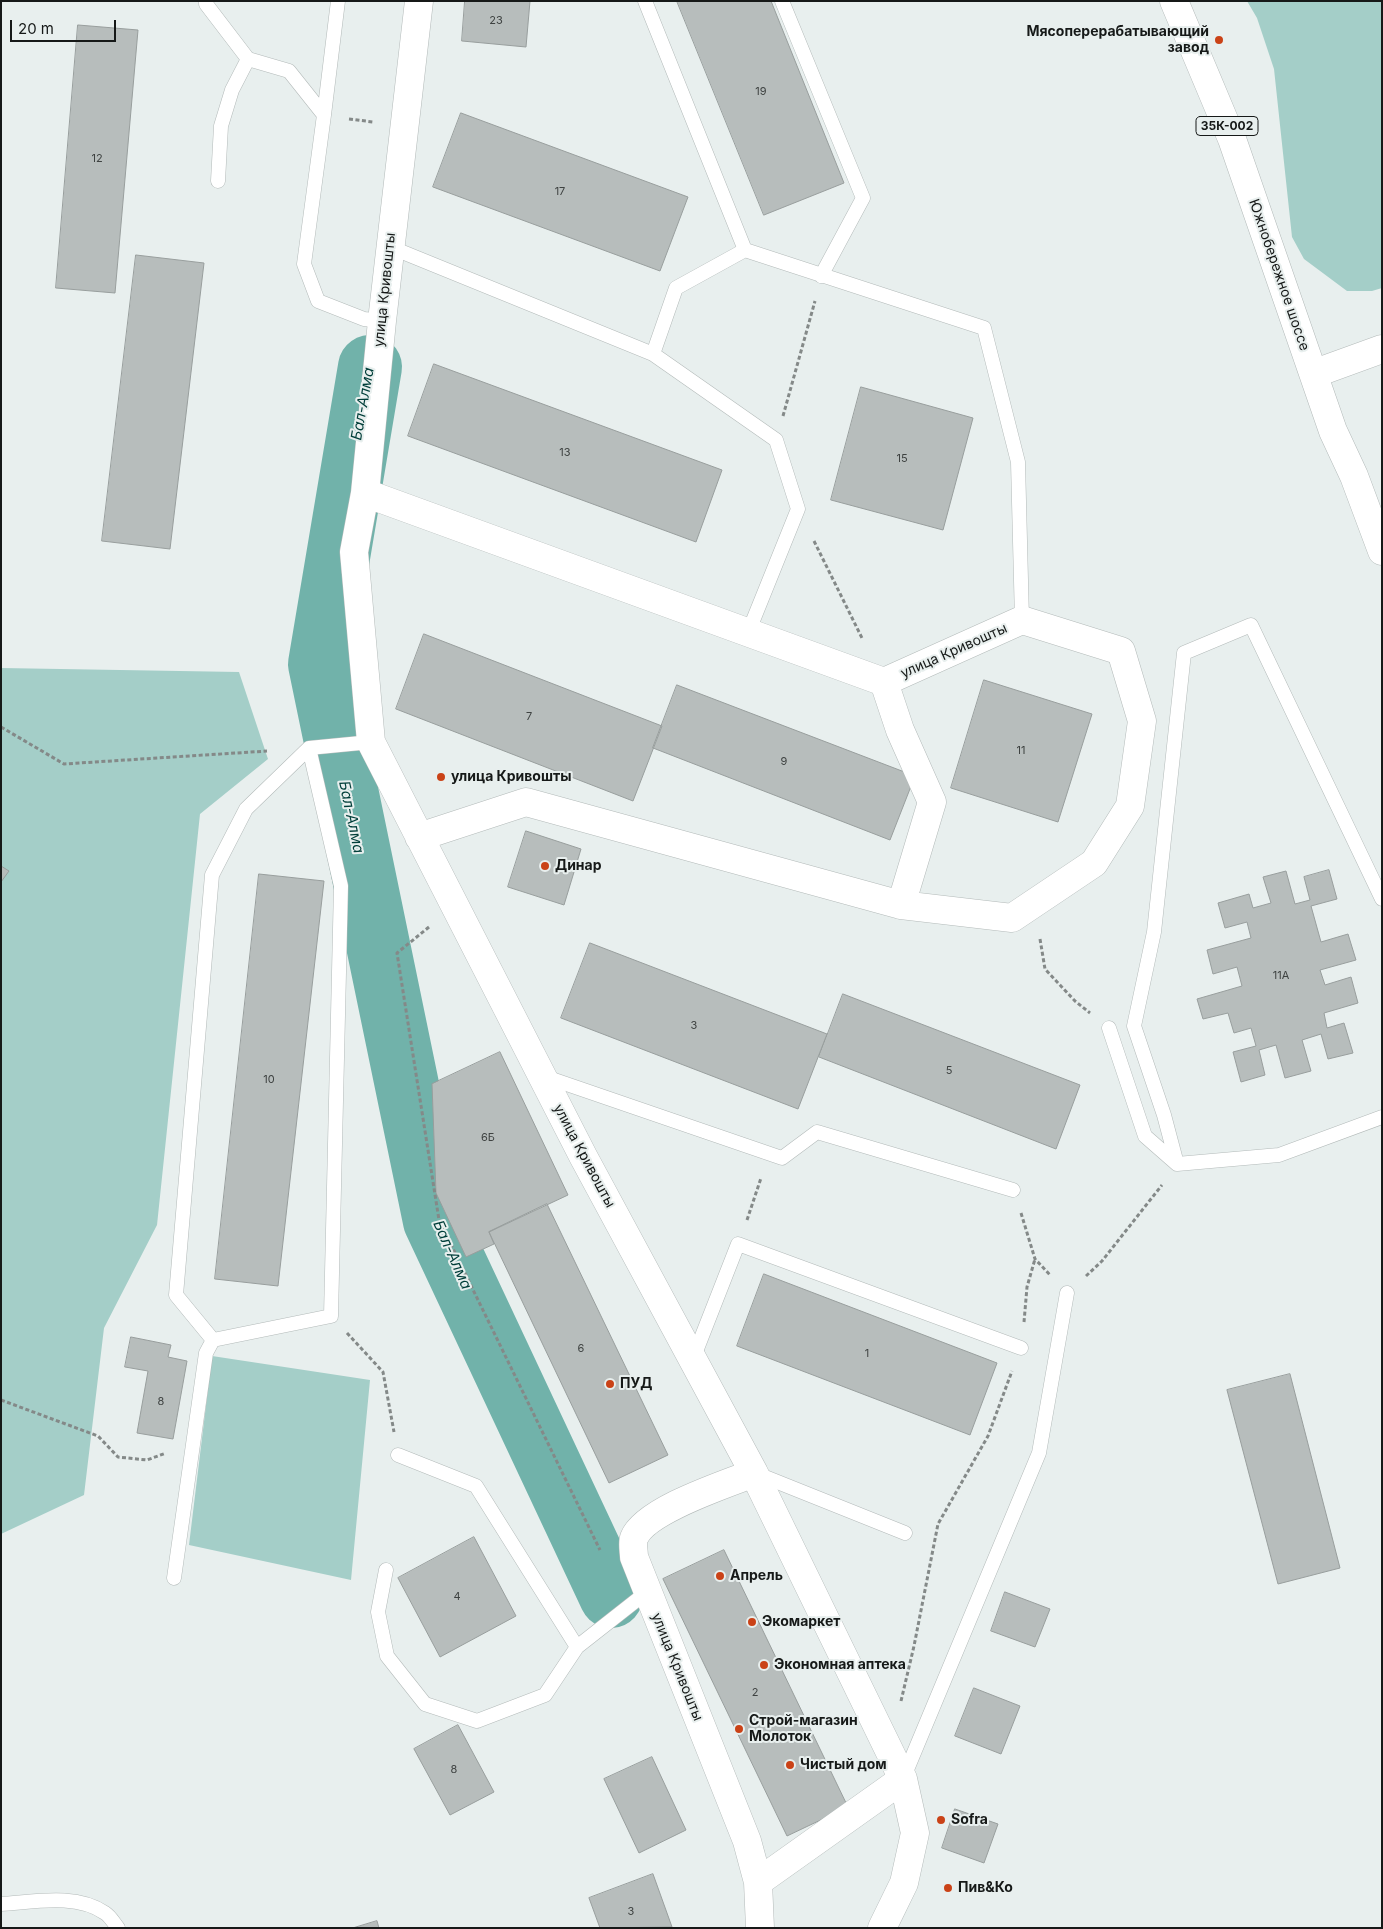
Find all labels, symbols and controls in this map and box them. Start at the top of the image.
scale bar [12,10,119,42]
house number: 23 [489,14,503,28]
text: 20 m [18,19,54,38]
place label: Мясоперерабатывающий завод [1026,24,1209,56]
marker: Мясоперерабатывающий завод [1213,34,1225,46]
house number: 19 [755,85,767,99]
road number: 35К-002 [1196,116,1258,136]
house number: 12 [91,152,103,166]
house number: 17 [555,185,565,199]
street label: Южнобережное шоссе [1245,197,1313,353]
street label: улица Кривошты [371,232,399,348]
water label: Бал-Алма [348,366,378,442]
house number: 13 [559,446,571,460]
house number: 15 [896,452,908,466]
street label: улица Кривошты [898,620,1010,682]
house number: 7 [526,710,532,724]
house number: 11 [1017,744,1025,758]
house number: 9 [781,755,787,769]
place label: улица Кривошты [451,769,571,785]
marker: улица Кривошты [435,771,447,783]
water label: Бал-Алма [335,779,367,855]
place label: Динар [555,858,602,874]
marker: Динар [539,860,551,872]
house number: 11А [1273,969,1289,983]
house number: 3 [691,1019,697,1033]
house number: 5 [946,1064,952,1078]
house number: 10 [263,1073,275,1087]
street label: улица Кривошты [550,1101,618,1211]
house number: 6Б [481,1131,495,1145]
water label: Бал-Алма [429,1218,475,1292]
house number: 6 [578,1342,584,1356]
house number: 1 [865,1347,869,1361]
place label: ПУД [620,1376,652,1392]
marker: ПУД [604,1378,616,1390]
house number: 8 [158,1395,164,1409]
place label: Апрель [730,1568,783,1584]
marker: Апрель [714,1570,726,1582]
house number: 4 [453,1590,461,1604]
street label: улица Кривошты [648,1611,706,1723]
place label: Экомаркет [762,1614,840,1630]
marker: Экомаркет [746,1616,758,1628]
place label: Экономная аптека [774,1657,906,1673]
marker: Экономная аптека [758,1659,770,1671]
house number: 2 [752,1686,758,1700]
place label: Строй-магазин Молоток [749,1713,858,1745]
marker: Строй-магазин Молоток [733,1723,745,1735]
place label: Чистый дом [800,1757,887,1773]
marker: Чистый дом [784,1759,796,1771]
house number: 8 [451,1763,457,1777]
place label: Sofra [951,1812,988,1828]
marker: Sofra [935,1814,947,1826]
place label: Пив&Ко [958,1880,1013,1896]
marker: Пив&Ко [942,1882,954,1894]
house number: 3 [628,1905,634,1919]

